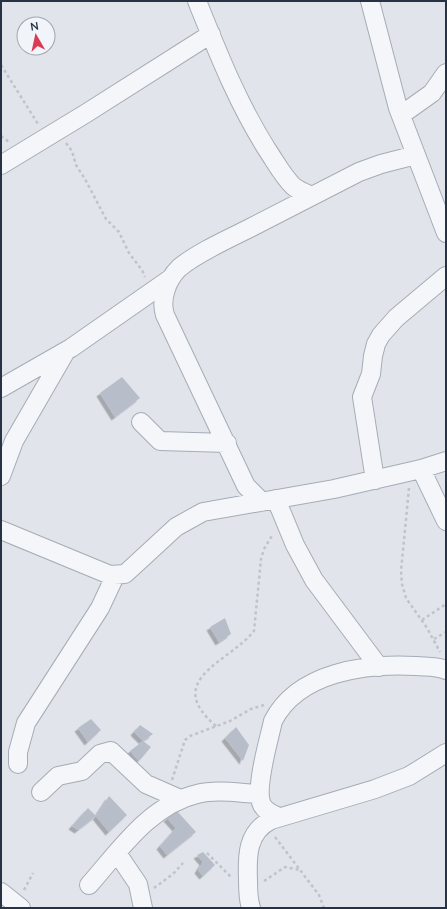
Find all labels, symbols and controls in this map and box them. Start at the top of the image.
north arrow [16,16,56,56]
text: N [29,19,40,35]

